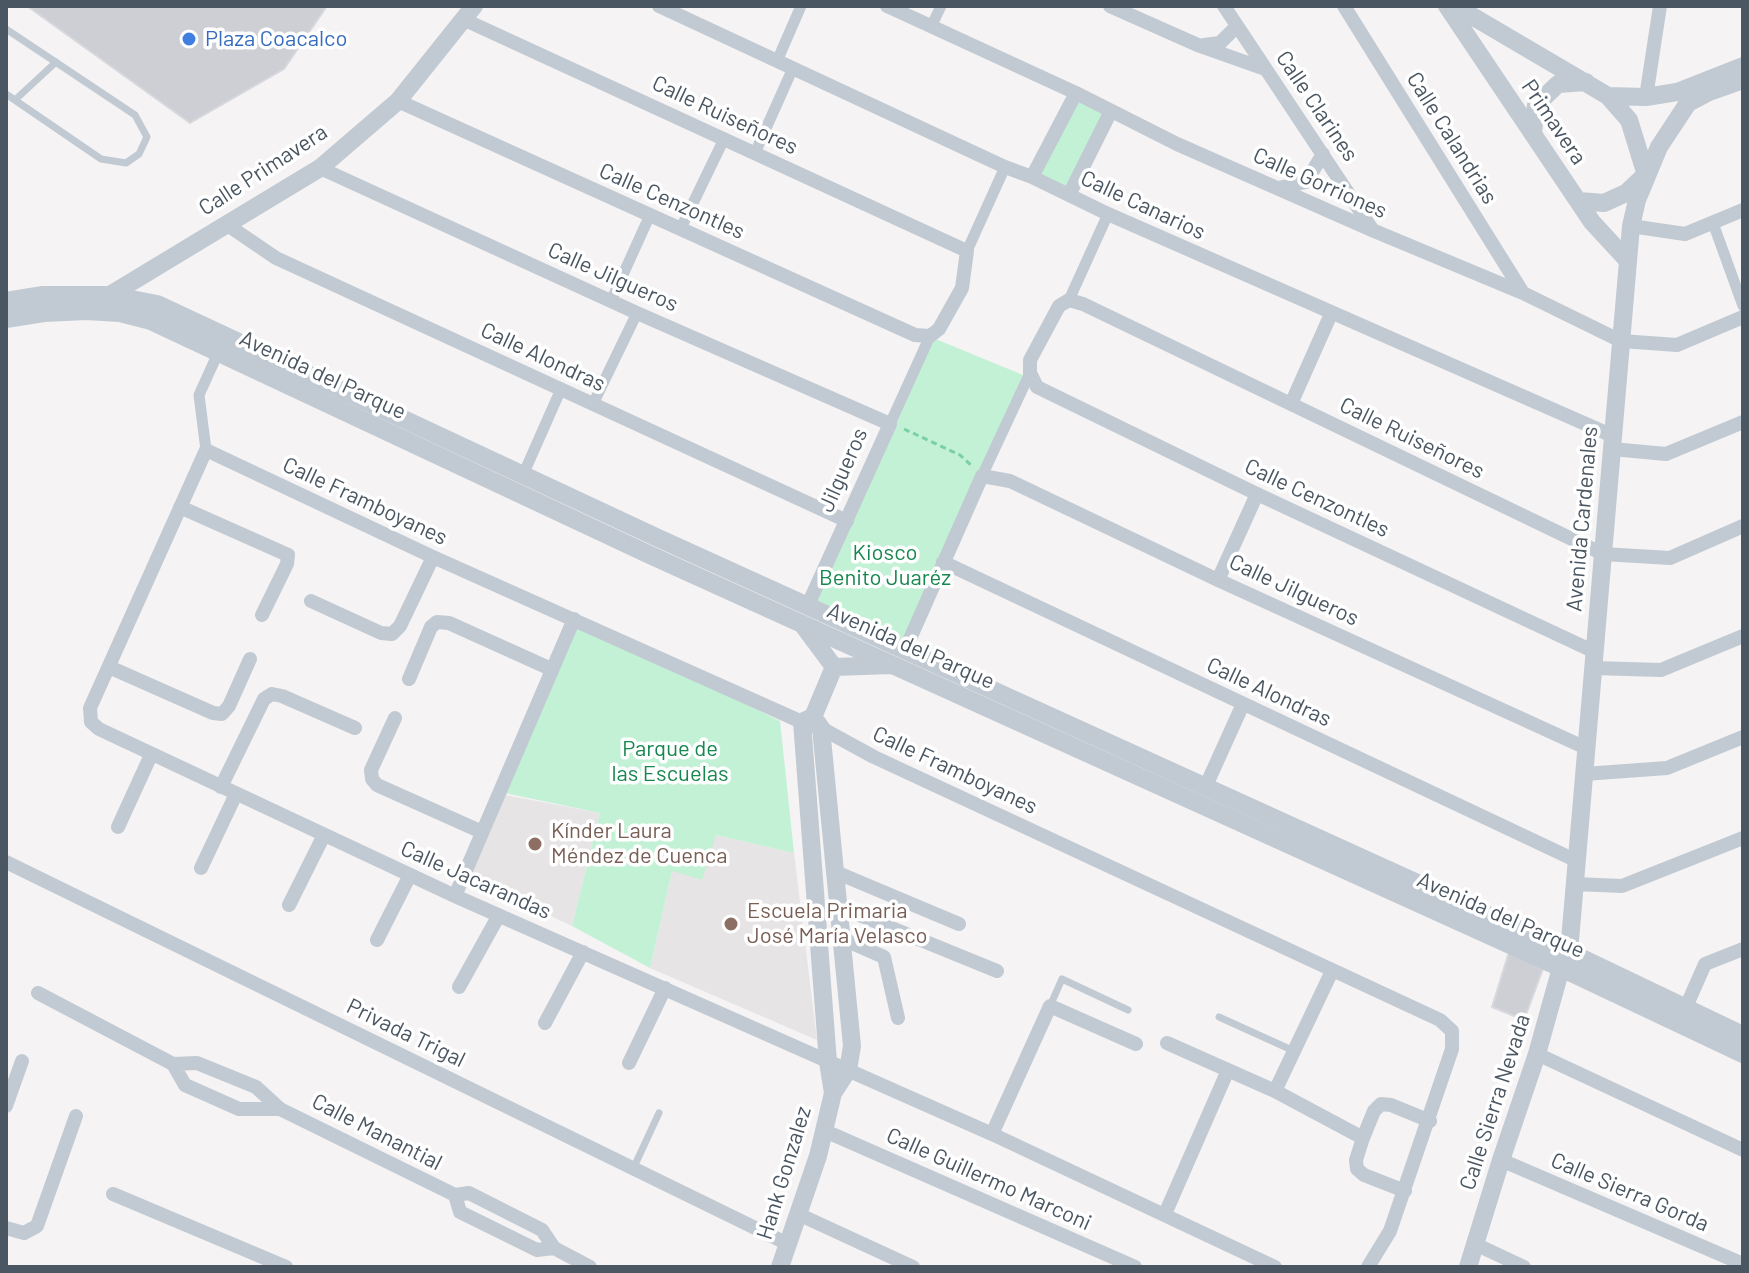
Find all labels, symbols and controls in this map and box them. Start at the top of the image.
place label: Plaza Coacalco [205,26,347,52]
marker: Plaza Coacalco [180,30,198,48]
street label: Calle Clarines [1270,46,1364,166]
street label: Calle Calandrias [1401,67,1503,209]
street label: Calle Ruiseñores [648,70,802,160]
street label: Primavera [1516,74,1592,170]
street label: Calle Primavera [194,119,332,221]
street label: Calle Gorriones [1249,142,1391,224]
street label: Calle Cenzontles [595,157,749,245]
street label: Calle Canarios [1077,165,1209,245]
street label: Calle Jilgueros [544,237,682,317]
street label: Calle Alondras [476,317,610,397]
street label: Avenida del Parque [236,325,410,425]
street label: Calle Ruiseñores [1335,392,1489,484]
street label: Jilgueros [813,424,873,516]
street label: Avenida Cardenales [1561,425,1603,613]
street label: Calle Framboyanes [278,451,452,551]
street label: Calle Cenzontles [1241,453,1393,543]
park label: Kiosco Benito Juaréz [819,540,951,592]
street label: Calle Jilgueros [1225,548,1363,632]
street label: Avenida del Parque [823,597,999,695]
street label: Calle Alondras [1202,652,1336,732]
street label: Calle Framboyanes [868,720,1042,820]
park label: Parque de las Escuelas [611,736,729,788]
place label: Kínder Laura Méndez de Cuenca [551,818,727,870]
street label: Calle Jacarandas [397,835,555,925]
marker: Kínder Laura Méndez de Cuenca [526,835,544,853]
street label: Avenida del Parque [1413,866,1589,964]
place label: Escuela Primaria José María Velasco [747,898,928,950]
marker: Escuela Primaria José María Velasco [722,915,740,933]
street label: Privada Trigal [342,993,470,1073]
street label: Calle Sierra Nevada [1454,1011,1536,1193]
street label: Calle Manantial [308,1088,446,1176]
street label: Hank Gonzalez [751,1103,817,1243]
street label: Calle Guillermo Marconi [882,1122,1096,1236]
street label: Calle Sierra Gorda [1547,1147,1713,1237]

